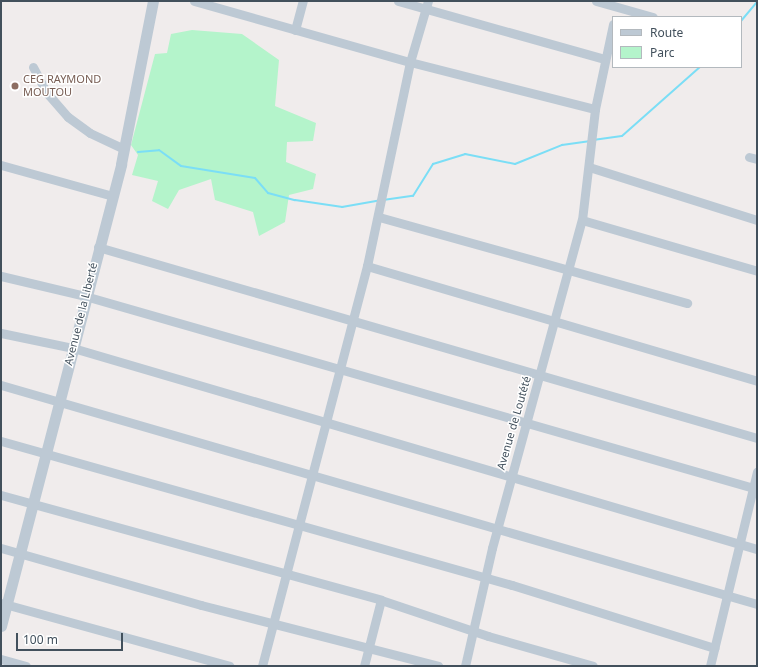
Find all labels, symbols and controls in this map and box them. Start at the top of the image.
legend [612,16,742,68]
text: Route [650,24,683,41]
text: Parc [650,44,674,61]
place label: CEG RAYMOND MOUTOU [23,73,101,99]
marker: CEG RAYMOND MOUTOU [10,81,20,91]
street label: Avenue de la Liberté [62,261,100,367]
street label: Avenue de Loutété [494,375,534,471]
scale bar [18,625,125,651]
text: 100 m [23,631,58,648]

